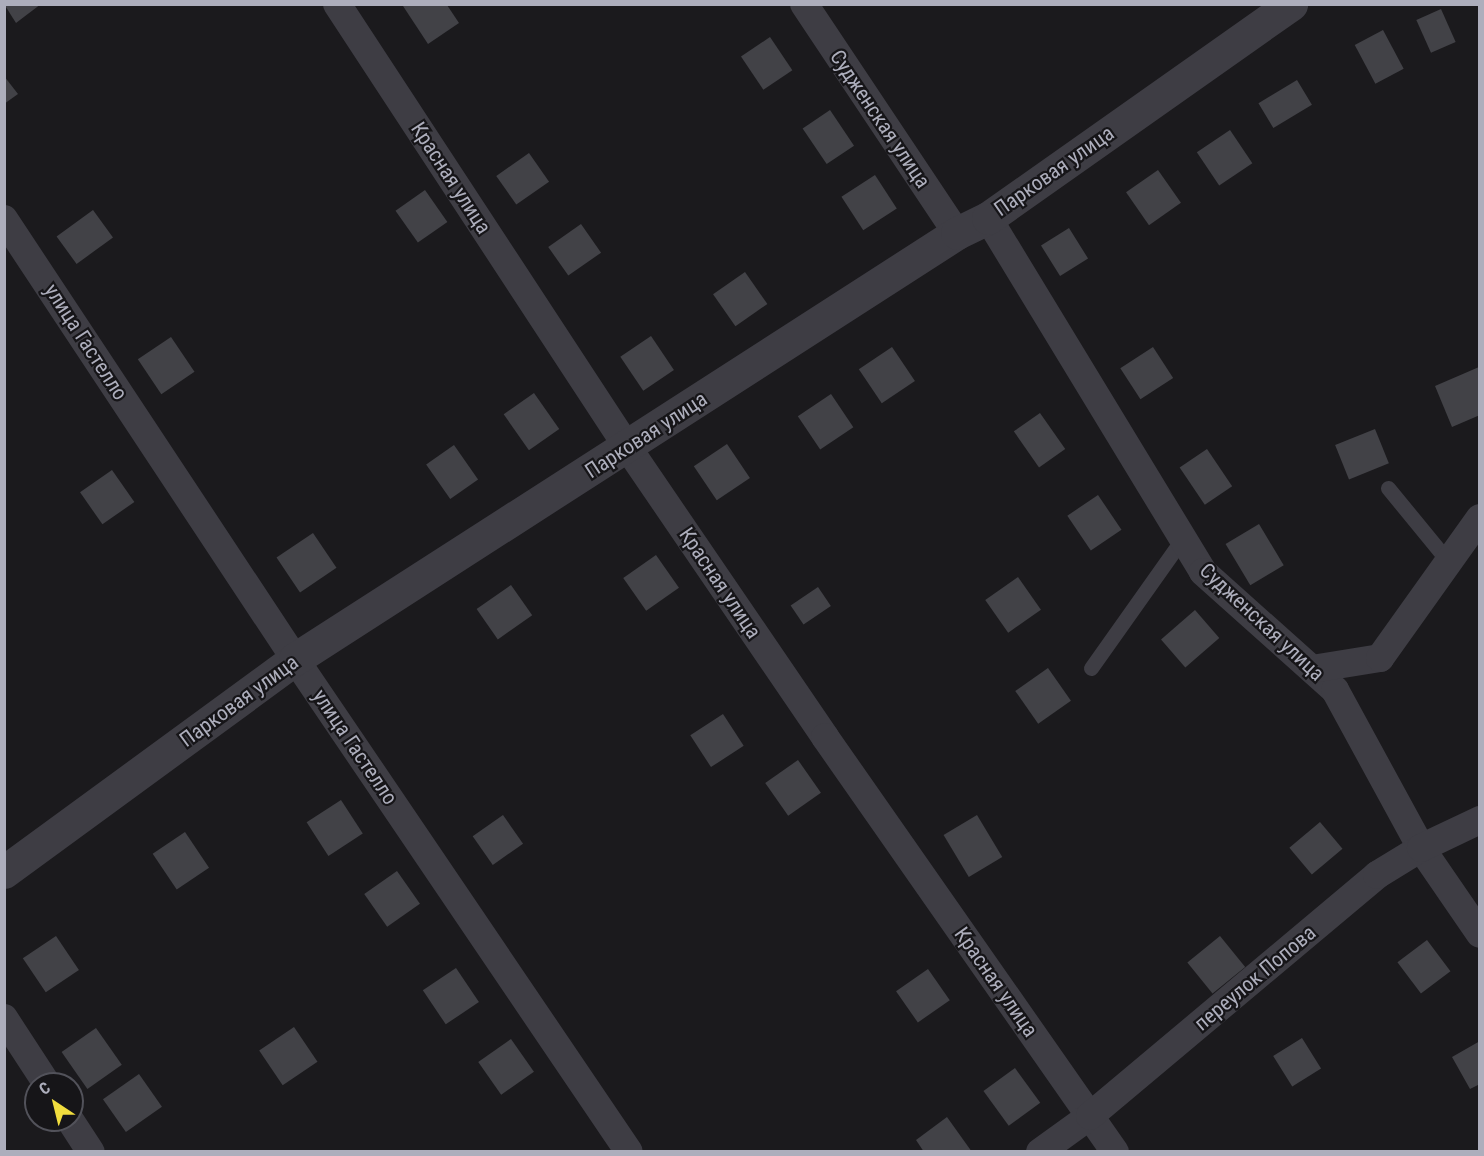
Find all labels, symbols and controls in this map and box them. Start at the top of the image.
street label: Судженская улица [824,45,936,193]
street label: Красная улица [406,117,496,239]
street label: Парковая улица [989,120,1119,222]
street label: улица Гастелло [39,279,133,405]
street label: Парковая улица [580,386,712,484]
street label: Красная улица [674,523,766,643]
street label: Судженская улица [1194,558,1330,686]
street label: Парковая улица [175,650,303,752]
street label: улица Гастелло [307,685,403,809]
street label: переулок Попова [1189,920,1321,1036]
street label: Красная улица [949,922,1043,1042]
north arrow [24,1072,84,1132]
text: С [35,1078,54,1099]

